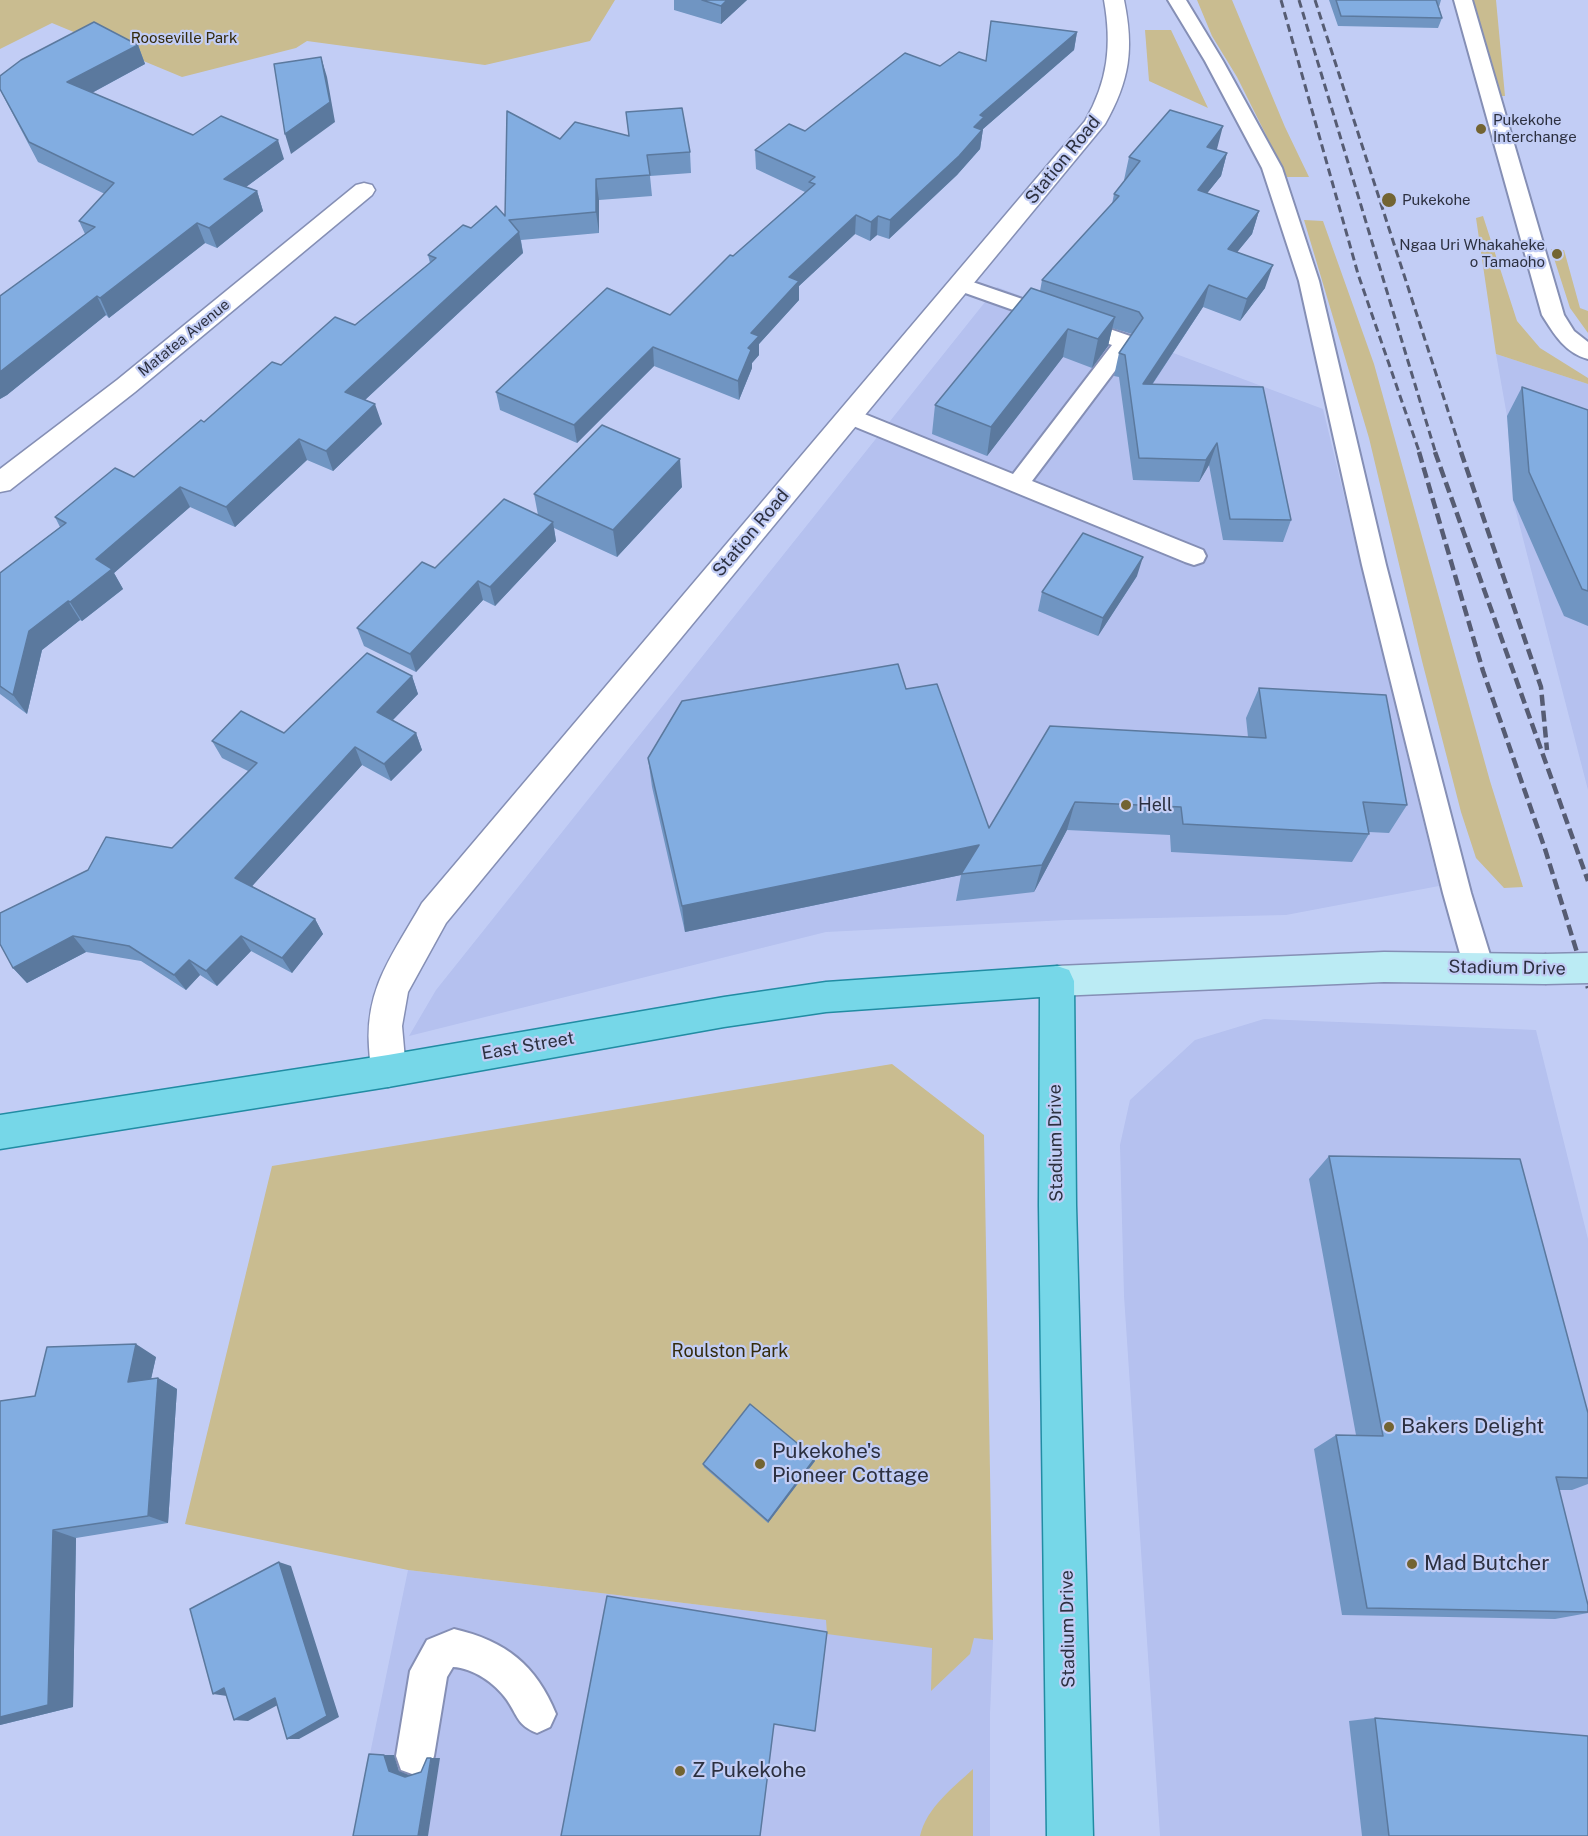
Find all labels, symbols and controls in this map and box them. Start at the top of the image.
park label: Rooseville Park [131,29,237,47]
place label: Pukekohe Interchange [1493,111,1577,146]
street label: Station Road [1021,112,1105,208]
marker: Pukekohe Interchange [1474,122,1488,136]
marker: Pukekohe [1380,191,1398,209]
place label: Pukekohe [1402,191,1471,209]
place label: Ngaa Uri Whakaheke o Tamaoho [1399,236,1545,271]
marker: Ngaa Uri Whakaheke o Tamaoho [1550,247,1564,261]
street label: Matatea Avenue [135,296,233,380]
street label: Station Road [708,485,794,581]
place label: Hell [1138,794,1172,816]
marker: Hell [1119,798,1133,812]
street label: Stadium Drive [1448,956,1566,980]
street label: East Street [480,1027,576,1065]
street label: Stadium Drive [1044,1084,1068,1202]
park label: Roulston Park [672,1340,788,1362]
place label: Bakers Delight [1401,1414,1545,1440]
marker: Bakers Delight [1382,1420,1396,1434]
place label: Pukekohe's Pioneer Cottage [772,1439,929,1489]
marker: Pukekohe's Pioneer Cottage [753,1457,767,1471]
place label: Mad Butcher [1424,1551,1549,1577]
marker: Mad Butcher [1405,1557,1419,1571]
street label: Stadium Drive [1056,1570,1080,1688]
place label: Z Pukekohe [692,1758,806,1784]
marker: Z Pukekohe [673,1764,687,1778]

